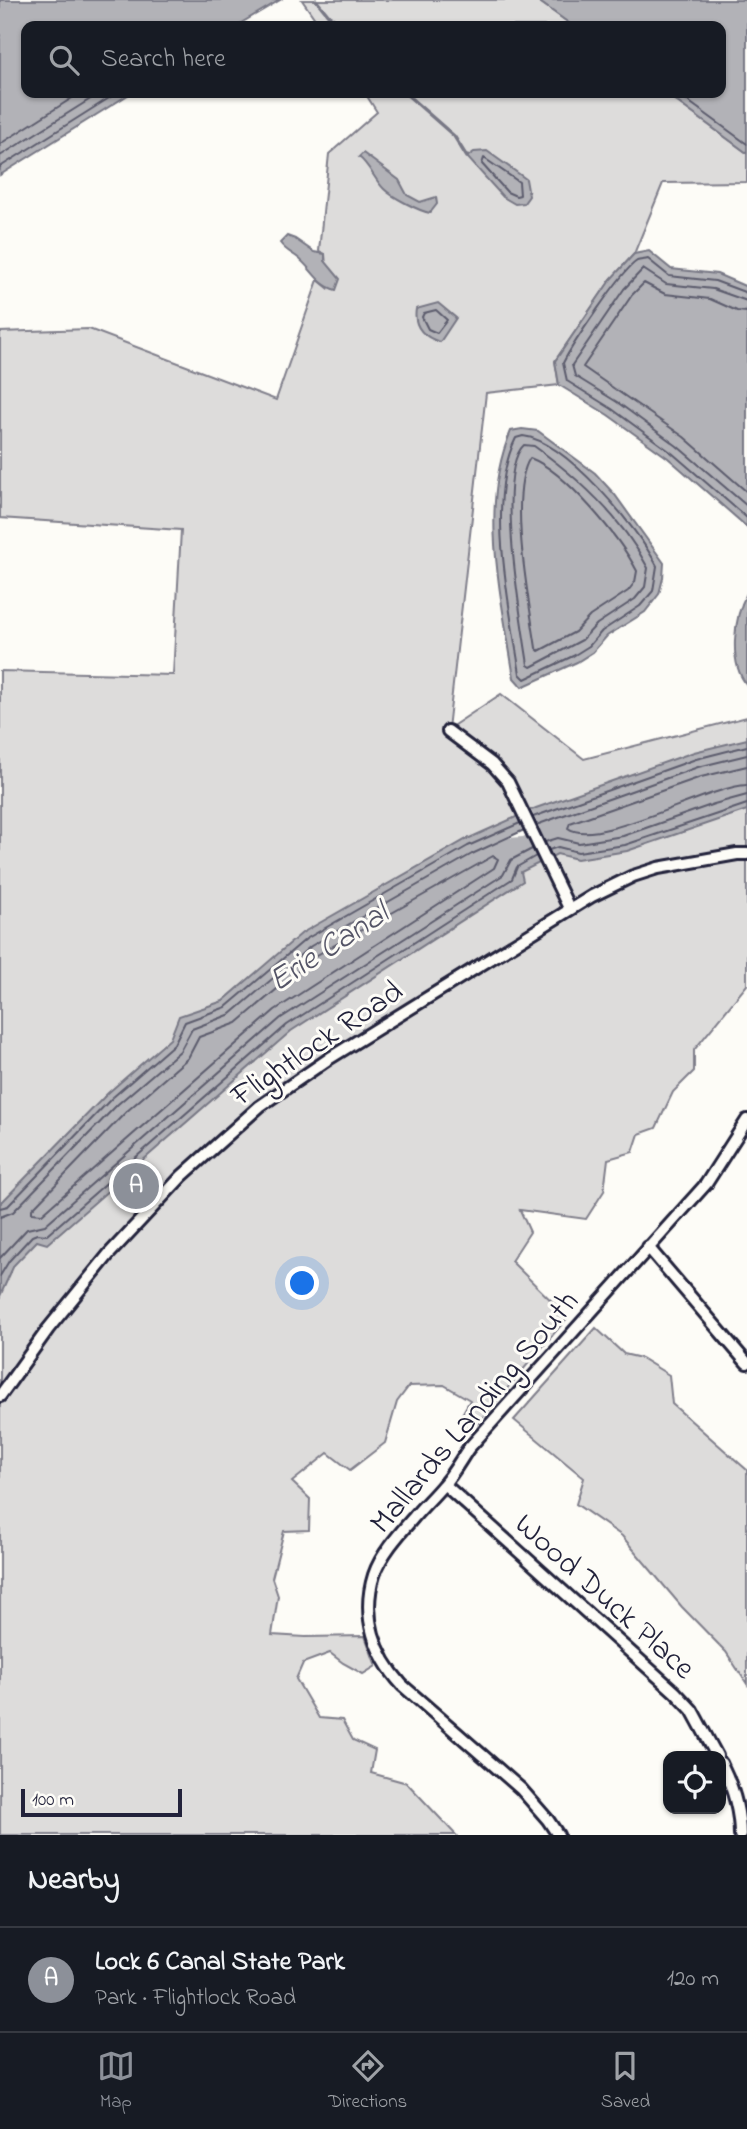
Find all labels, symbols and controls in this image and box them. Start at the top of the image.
search box [21,21,726,98]
icon: search [45,41,83,79]
text: Search here [101,41,226,79]
water label: Erie Canal [260,890,402,1005]
street label: Flightlock Road [222,970,414,1121]
pin: A [113,1160,159,1212]
your location [285,1266,319,1300]
street label: Mallards Landing South [360,1281,592,1545]
street label: Wood Duck Place [503,1503,705,1692]
map controls [663,1751,726,1814]
button: locate [663,1751,726,1814]
scale bar [21,1786,182,1818]
text: 100 m [32,1787,74,1814]
text: Nearby [28,1859,120,1903]
text: Lock 6 Canal State Park [95,1944,345,1982]
text: A [44,1963,58,1996]
text: 120 m [667,1963,719,1996]
text: Park · Flightlock Road [95,1982,296,2015]
tab: Map [97,2047,135,2116]
tab: Directions [328,2047,407,2116]
tab: Saved [601,2047,650,2116]

